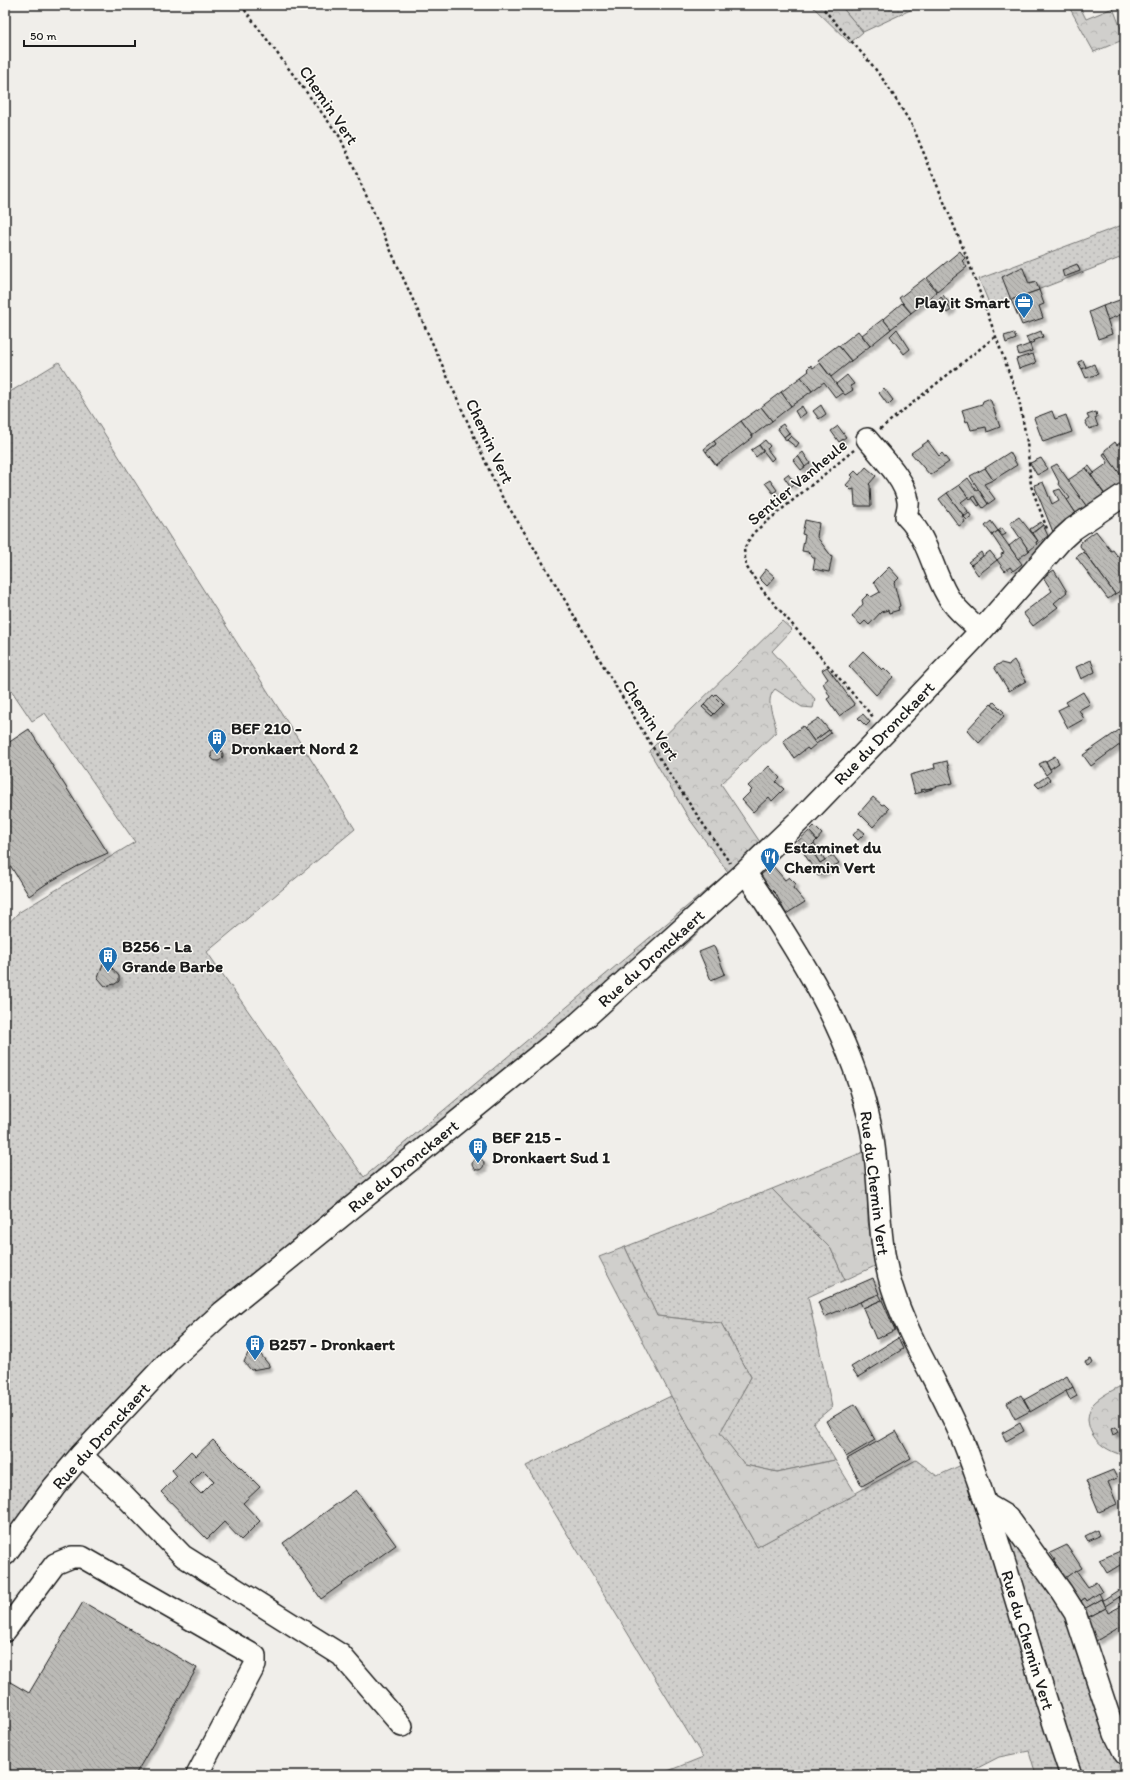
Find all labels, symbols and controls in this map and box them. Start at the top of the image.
scale bar [24,22,135,48]
text: 50 m [30,29,56,43]
street label: Chemin Vert [295,62,363,149]
office icon: Play it Smart [1013,291,1035,319]
place label: Play it Smart [915,292,1011,313]
street label: Chemin Vert [462,396,519,487]
street label: Sentier Vanheule [743,435,851,529]
street label: Chemin Vert [618,676,684,764]
street label: Rue du Dronckaert [829,677,939,789]
place label: BEF 210 - Dronkaert Nord 2 [231,718,358,758]
building icon: BEF 210 - Dronkaert Nord 2 [206,727,228,755]
place label: Estaminet du Chemin Vert [784,837,882,877]
restaurant icon: Estaminet du Chemin Vert [759,846,781,874]
street label: Rue du Dronckaert [594,905,708,1011]
place label: B256 - La Grande Barbe [122,936,223,976]
building icon: B256 - La Grande Barbe [97,945,119,973]
street label: Rue du Chemin Vert [856,1110,894,1256]
street label: Rue du Dronckaert [344,1115,462,1217]
place label: BEF 215 - Dronkaert Sud 1 [492,1127,610,1167]
building icon: BEF 215 - Dronkaert Sud 1 [467,1136,489,1164]
building icon: B257 - Dronkaert [244,1333,266,1361]
place label: B257 - Dronkaert [269,1334,396,1354]
street label: Rue du Dronckaert [48,1379,154,1493]
street label: Rue du Chemin Vert [997,1568,1059,1712]

